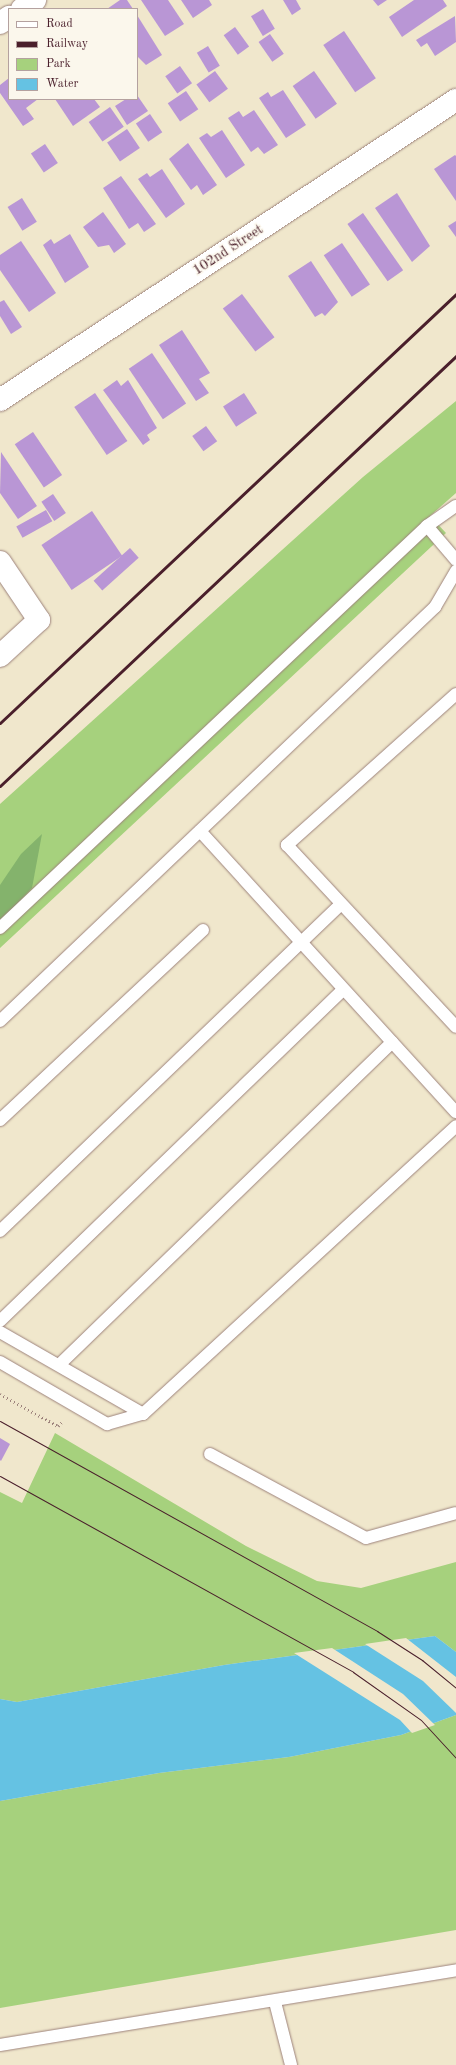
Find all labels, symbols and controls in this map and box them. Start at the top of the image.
legend [8,8,138,100]
text: Road [46,18,73,30]
text: Railway [46,38,88,50]
text: Park [46,58,71,70]
text: Water [46,78,78,90]
street label: 102nd Street [190,221,266,279]

